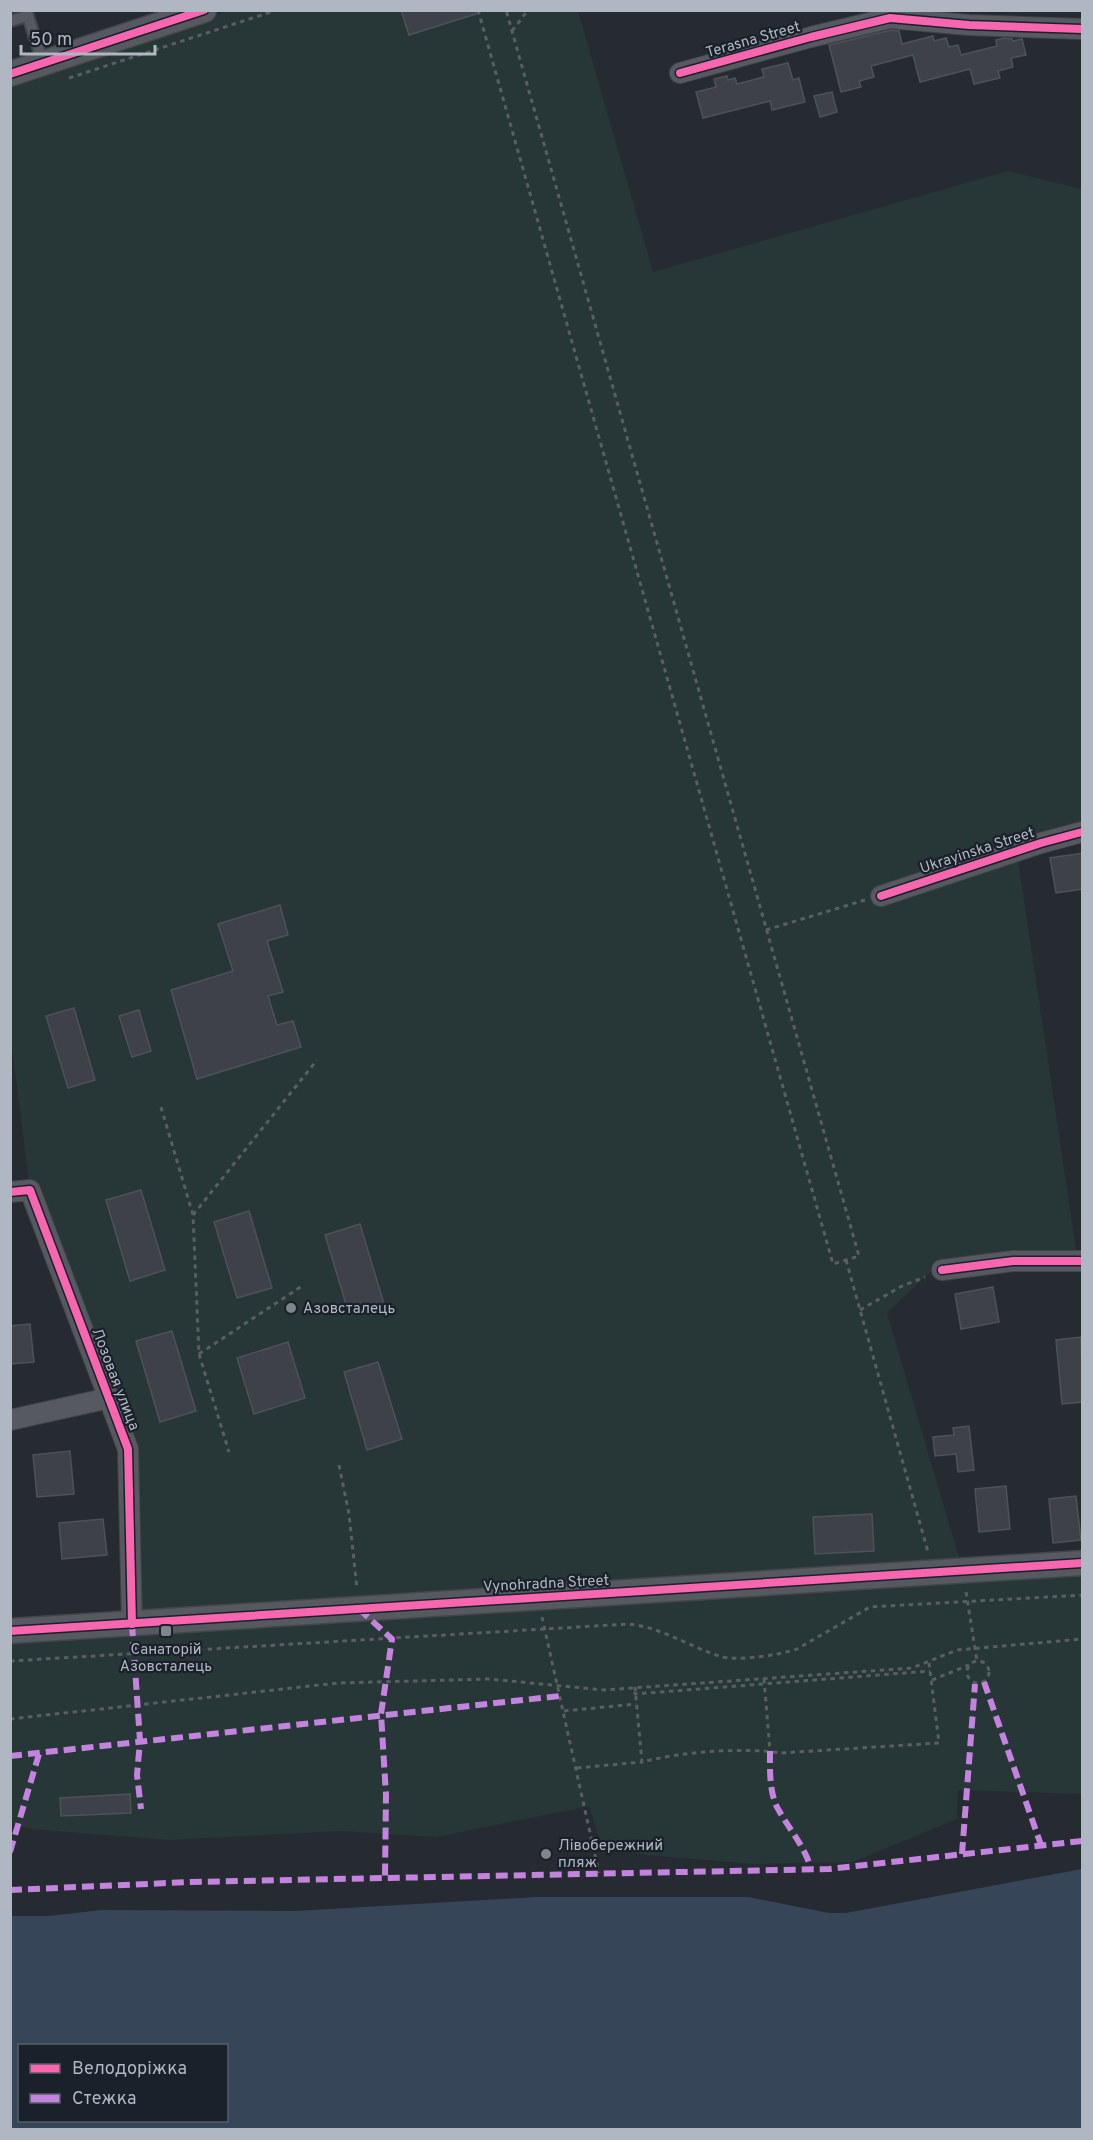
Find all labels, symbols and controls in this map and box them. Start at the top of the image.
scale bar [21,18,154,56]
street label: Terasna Street [704,18,803,63]
text: 50 m [30,29,72,52]
street label: Ukrayinska Street [918,824,1037,879]
place label: Азовсталець [303,1300,395,1319]
marker: Азовсталець [284,1301,298,1315]
street label: Лозовая улица [86,1326,143,1433]
street label: Vynohradna Street [483,1572,610,1597]
marker: Санаторій Азовсталець [159,1624,173,1638]
place label: Санаторій Азовсталець [120,1641,212,1677]
place label: Лівобережний пляж [558,1837,663,1873]
marker: Лівобережний пляж [539,1847,553,1861]
legend [18,2044,228,2122]
text: Велодоріжка [72,2058,187,2081]
text: Стежка [72,2088,136,2111]

